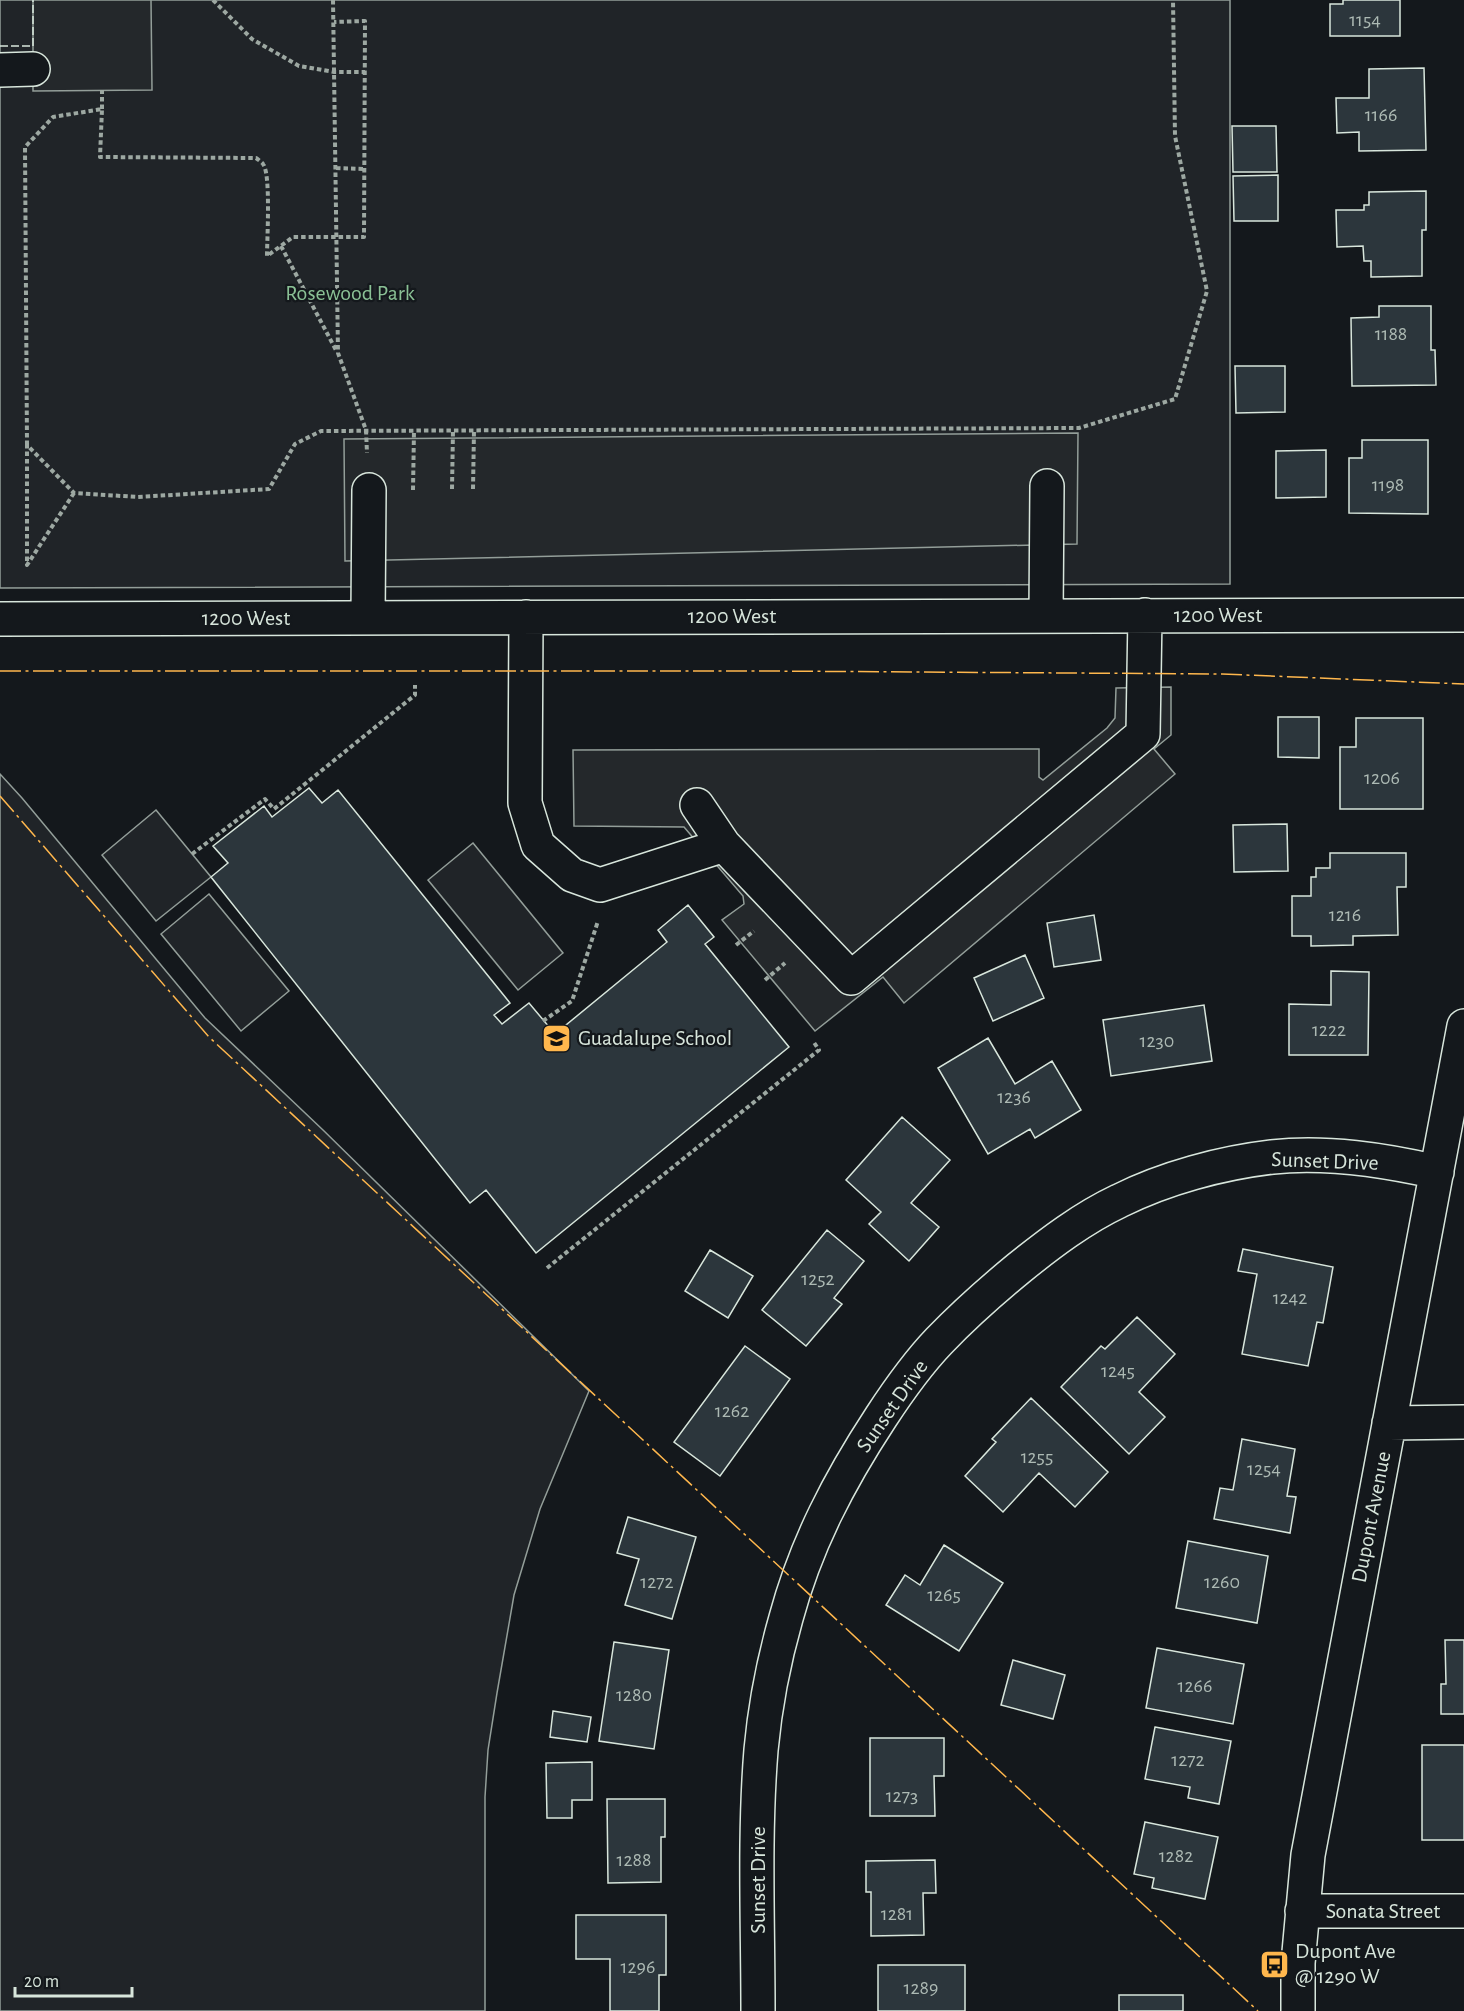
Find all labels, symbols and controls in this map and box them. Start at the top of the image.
house number: 1154 [1349,10,1381,30]
house number: 1166 [1365,105,1397,125]
park label: Rosewood Park [285,282,415,304]
house number: 1188 [1375,324,1407,344]
house number: 1198 [1372,475,1404,495]
street label: 1200 West [1174,604,1262,626]
street label: 1200 West [688,605,776,627]
street label: 1200 West [202,607,290,629]
house number: 1206 [1364,768,1400,788]
house number: 1216 [1329,905,1361,925]
house number: 1222 [1312,1020,1346,1040]
school or university icon: Guadalupe School [541,1022,573,1054]
place label: Guadalupe School [578,1027,732,1049]
house number: 1230 [1140,1031,1174,1051]
house number: 1236 [997,1087,1031,1107]
street label: Sunset Drive [1271,1148,1379,1174]
house number: 1252 [801,1269,835,1289]
house number: 1242 [1273,1288,1307,1308]
street label: Sunset Drive [852,1356,932,1456]
house number: 1245 [1101,1361,1135,1381]
house number: 1262 [715,1401,749,1421]
house number: 1255 [1021,1447,1053,1467]
street label: Dupont Avenue [1347,1449,1395,1585]
house number: 1254 [1247,1459,1281,1479]
house number: 1272 [640,1572,674,1592]
house number: 1260 [1204,1572,1240,1592]
house number: 1265 [927,1585,961,1605]
house number: 1266 [1178,1676,1212,1696]
house number: 1280 [616,1685,652,1705]
house number: 1272 [1171,1750,1205,1770]
house number: 1273 [886,1786,918,1806]
street label: Sunset Drive [747,1826,769,1934]
house number: 1282 [1159,1846,1193,1866]
house number: 1288 [617,1850,651,1870]
street label: Sonata Street [1326,1900,1440,1922]
house number: 1281 [881,1904,913,1924]
place label: Dupont Ave @ 1290 W [1295,1940,1396,1987]
bus stop icon: Dupont Ave @ 1290 W [1258,1948,1290,1980]
house number: 1296 [621,1957,655,1977]
scale bar [15,1960,132,1998]
text: 20 m [24,1973,59,1991]
house number: 1289 [904,1978,938,1998]

